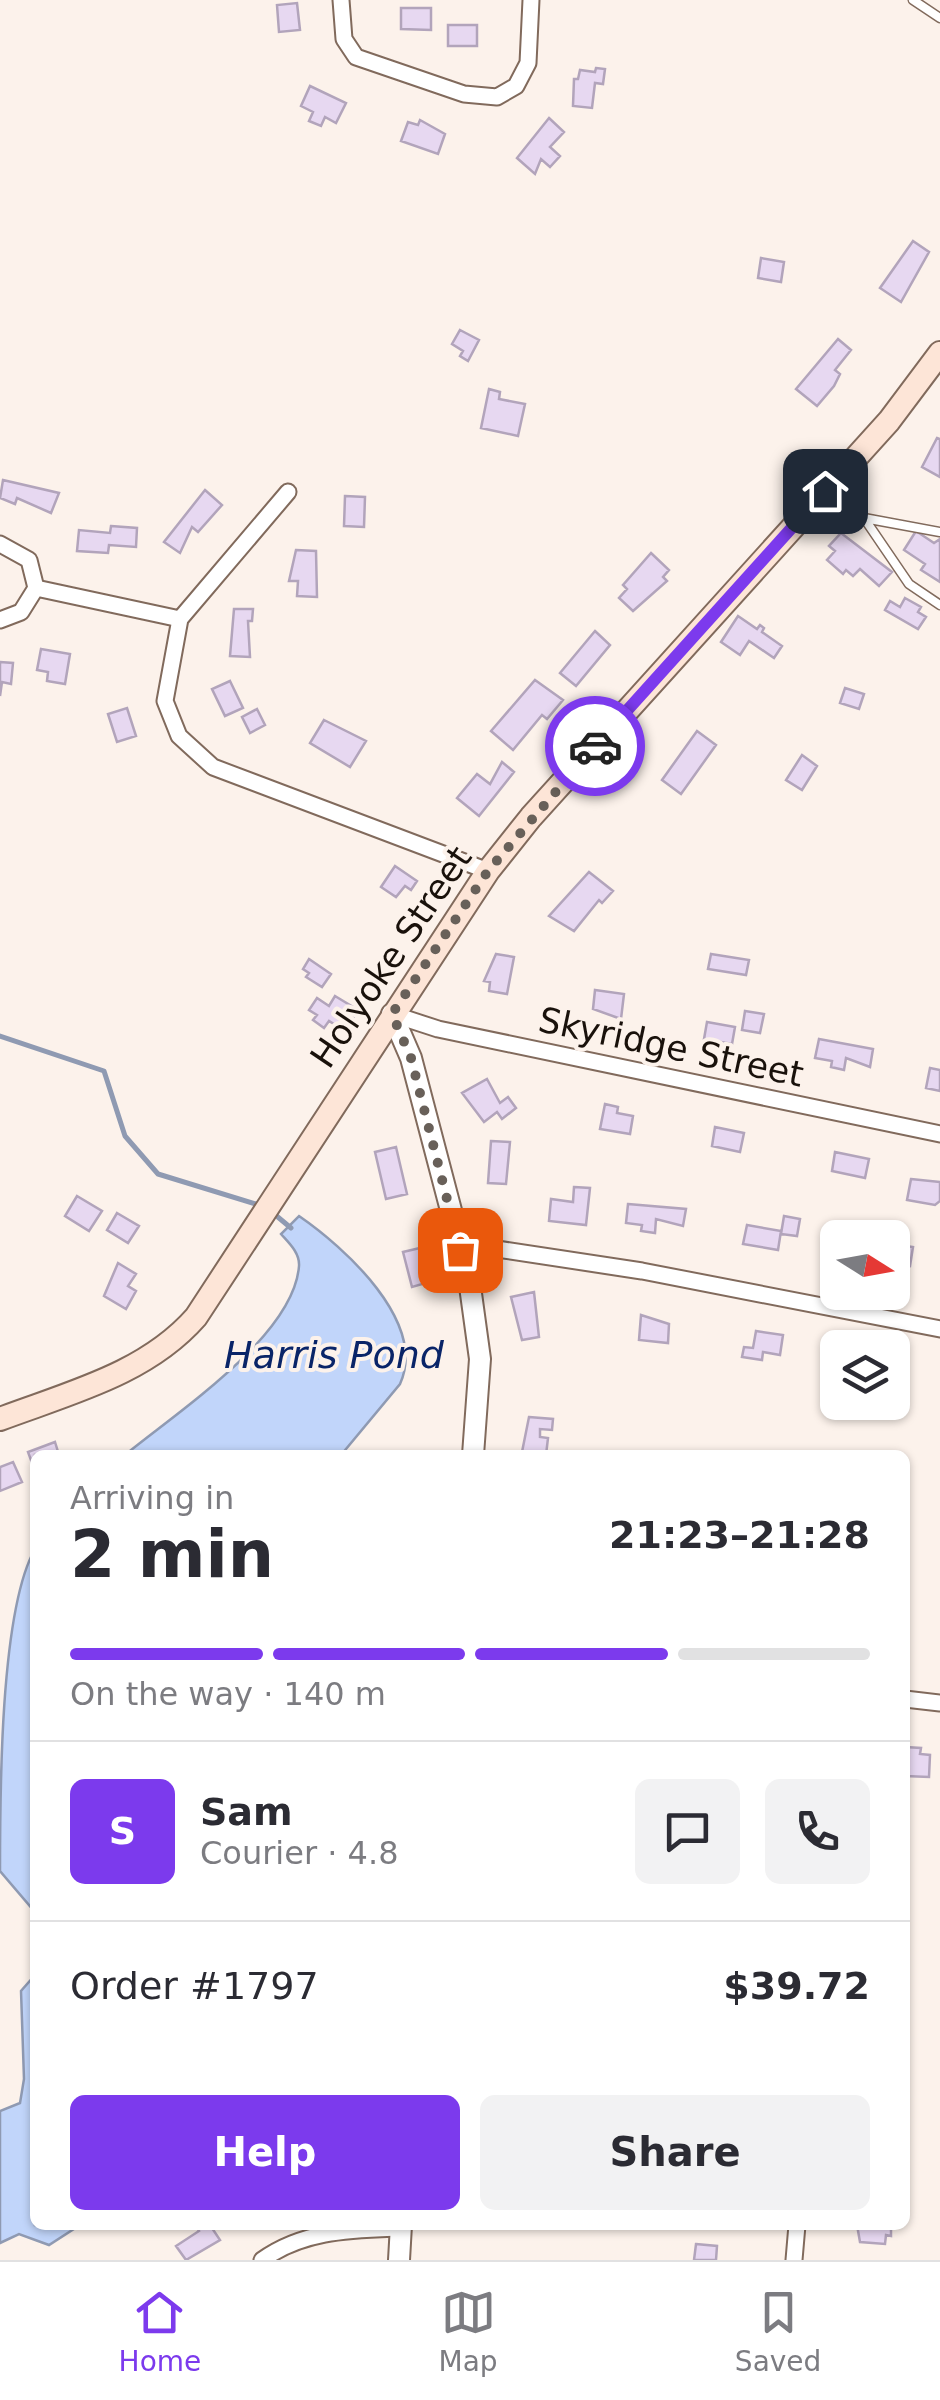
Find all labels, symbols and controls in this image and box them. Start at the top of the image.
pin [783,449,868,534]
icon: home [798,464,853,519]
courier [545,696,645,796]
icon: car [568,719,623,774]
street label: Holyoke Street [302,839,480,1075]
street label: Skyridge Street [535,999,807,1095]
pin [418,1208,503,1293]
north arrow [820,1220,910,1310]
map controls [820,1220,910,1420]
icon: bag [433,1223,488,1278]
button: layers [820,1330,910,1420]
water label: Harris Pond [224,1333,445,1377]
text: Arriving in [70,1479,234,1517]
text: 21:23–21:28 [609,1513,870,1557]
text: 2 min [70,1517,274,1592]
text: On the way · 140 m [70,1675,386,1713]
button: chat [635,1779,740,1884]
button: phone [765,1779,870,1884]
text: Sam [200,1790,293,1834]
text: S [109,1809,136,1853]
text: Courier · 4.8 [200,1834,399,1872]
text: Order #1797 [70,1964,319,2008]
text: $39.72 [723,1964,870,2008]
button: Help [70,2095,460,2210]
button: Share [480,2095,870,2210]
tab: Home [119,2285,201,2378]
tab: Map [439,2285,498,2378]
tab: Saved [735,2285,821,2378]

